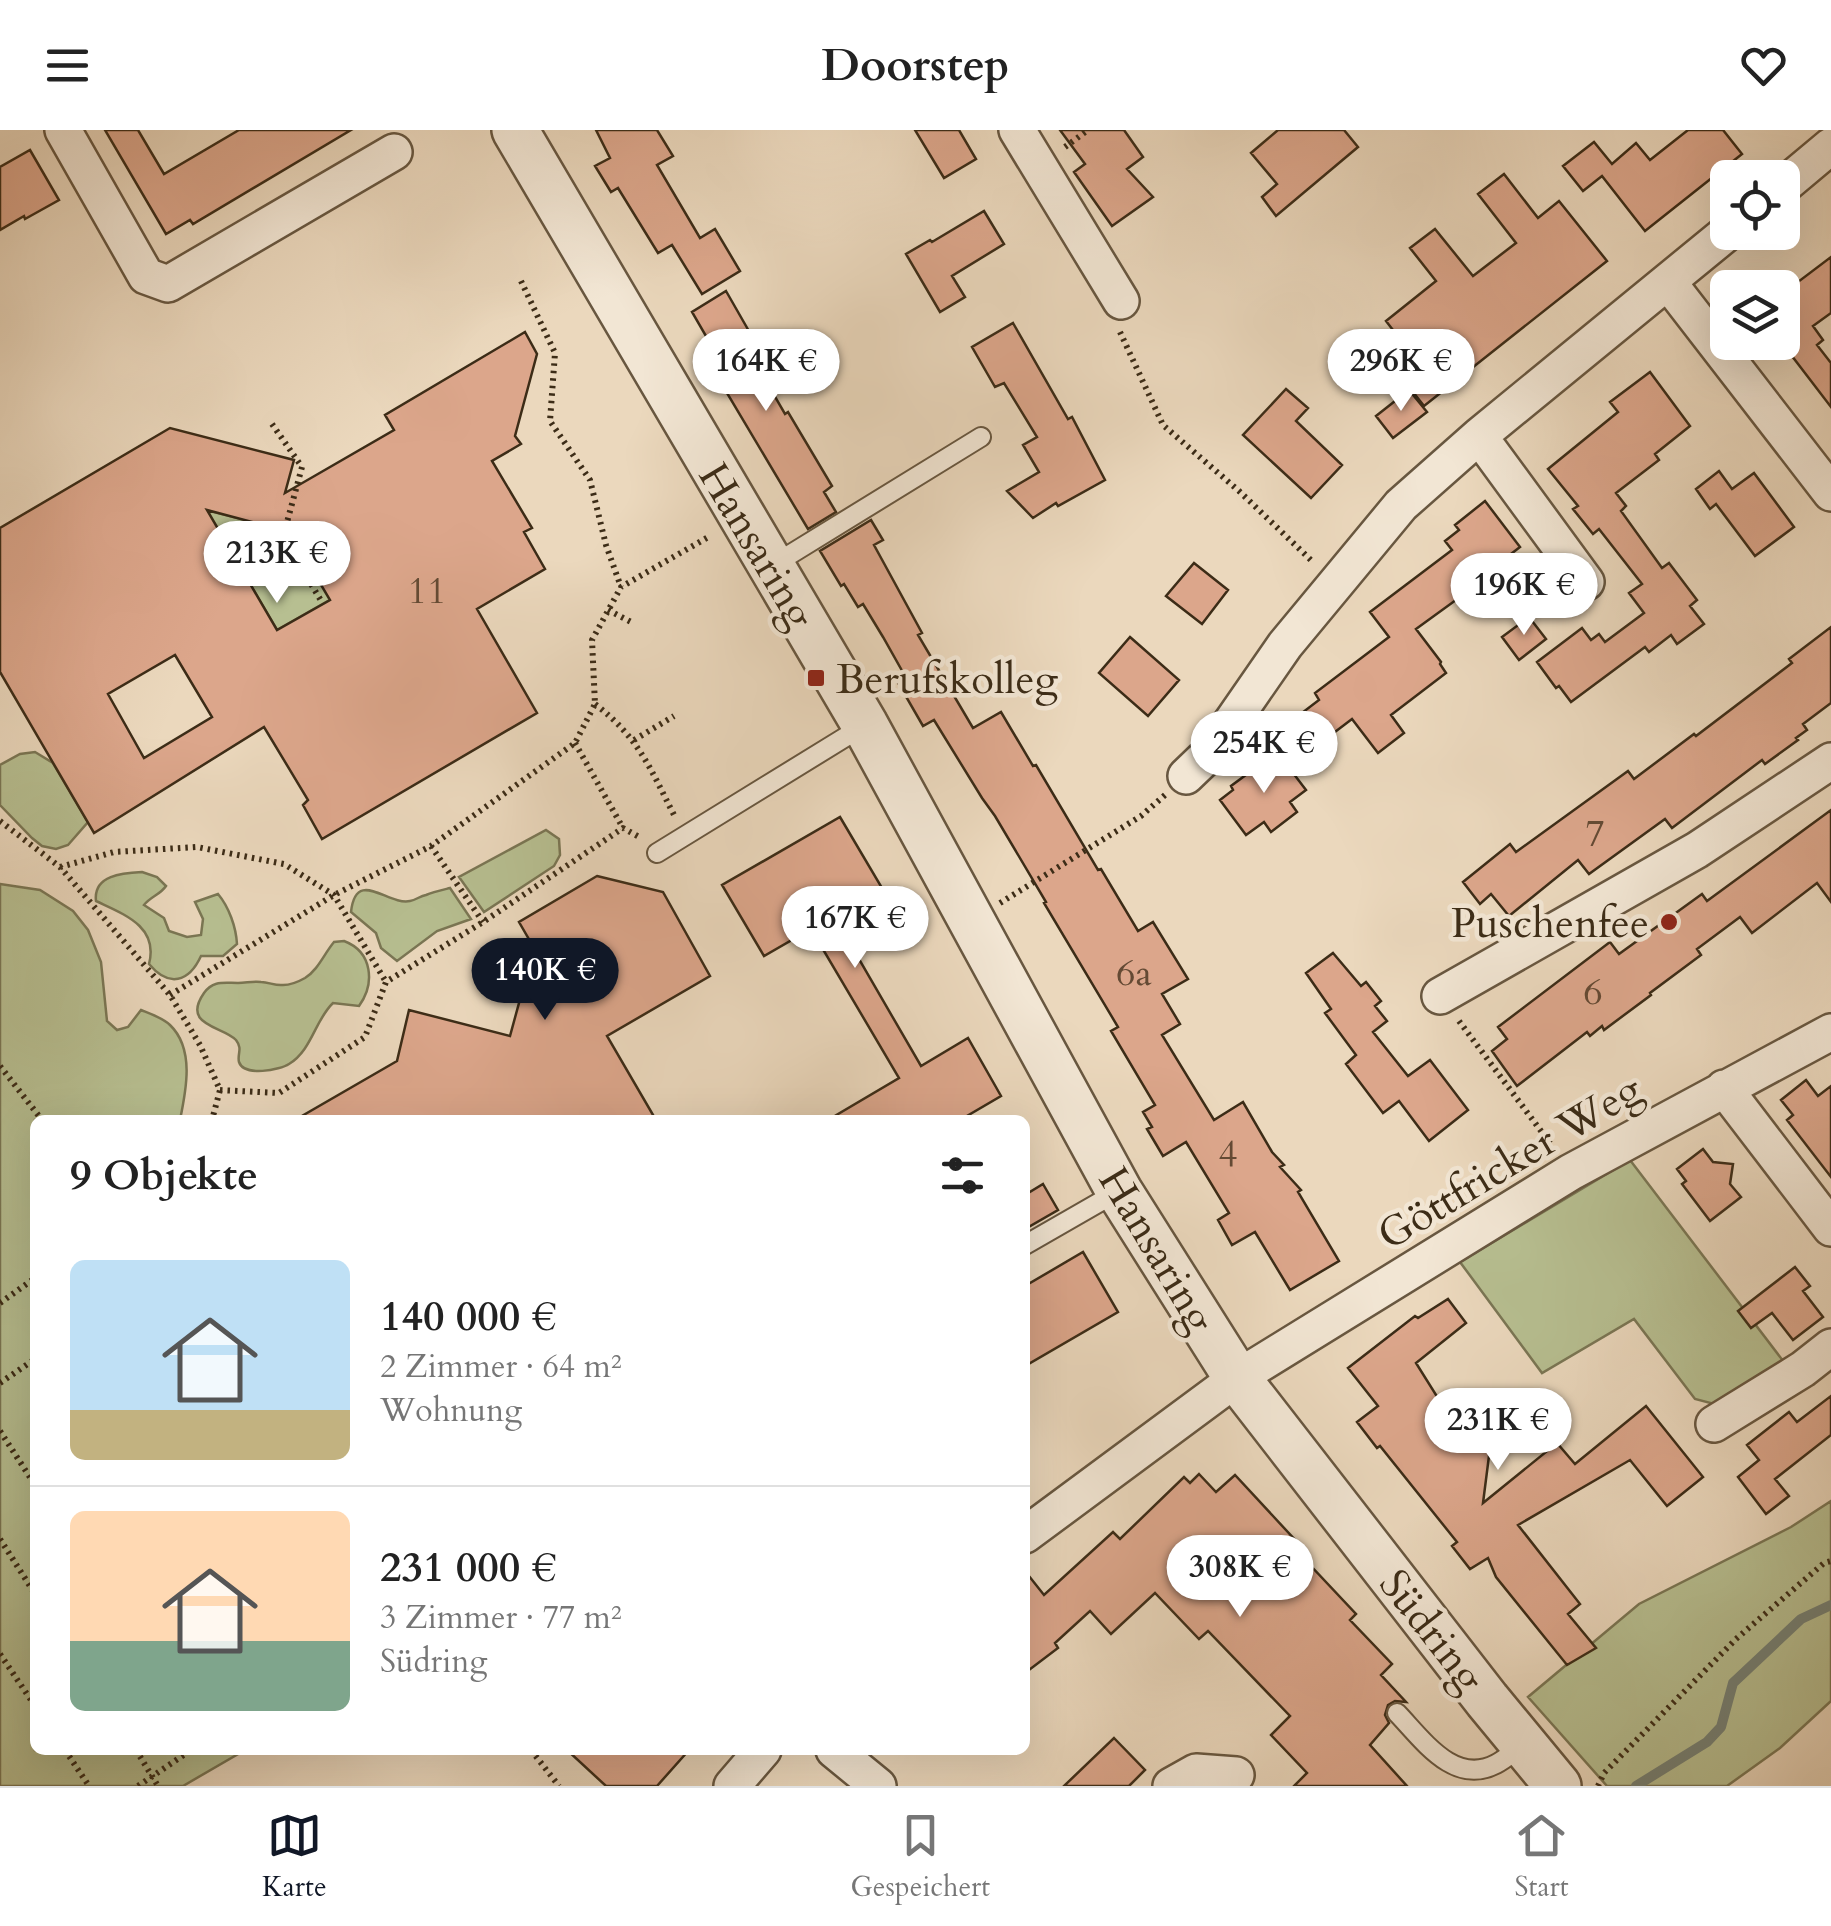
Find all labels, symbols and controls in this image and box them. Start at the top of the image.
text: Doorstep [821,35,1010,96]
icon: menu [40,38,95,93]
icon: heart [1736,38,1791,93]
map controls [1710,160,1800,360]
button: locate [1710,160,1800,250]
button: layers [1710,270,1800,360]
pin: 164K € [685,329,847,414]
pin: 296K € [1320,329,1482,414]
text: 164K € [715,339,817,383]
text: 296K € [1350,339,1452,383]
street label: Hansaring [685,452,829,640]
pin: 213K € [196,521,358,606]
text: 213K € [226,531,328,575]
pin: 196K € [1443,553,1605,638]
text: 196K € [1473,563,1575,607]
house number: 11 [408,565,446,617]
place label: Berufskolleg [836,651,1058,708]
marker: Berufskolleg [805,667,827,689]
pin: 254K € [1183,711,1345,796]
text: 254K € [1213,721,1315,765]
house number: 7 [1585,808,1605,860]
pin: 167K € [774,886,936,971]
place label: Puschenfee [1451,895,1649,952]
text: 167K € [804,896,906,940]
marker: Puschenfee [1658,911,1680,933]
pin: 140K € [464,938,626,1023]
house number: 6a [1116,947,1152,999]
text: 140K € [494,948,596,992]
house number: 6 [1583,966,1603,1018]
street label: Göttfricker Weg [1367,1061,1653,1264]
house number: 4 [1218,1128,1238,1180]
text: 9 Objekte [70,1147,258,1204]
icon: filters [935,1148,990,1203]
street label: Hansaring [1085,1156,1229,1344]
text: 140 000 € [380,1288,557,1345]
icon: home [150,1300,270,1420]
text: 2 Zimmer · 64 m² [380,1345,622,1389]
pin: 231K € [1417,1388,1579,1473]
text: Wohnung [380,1389,522,1433]
text: 231K € [1447,1398,1549,1442]
pin: 308K € [1159,1535,1321,1620]
text: 231 000 € [380,1539,557,1596]
text: 308K € [1189,1545,1291,1589]
icon: home [150,1551,270,1671]
street label: Südring [1366,1558,1498,1704]
text: 3 Zimmer · 77 m² [380,1596,622,1640]
text: Südring [380,1640,487,1684]
tab: Karte [262,1808,327,1906]
tab: Gespeichert [851,1808,990,1906]
tab: Start [1514,1808,1569,1906]

